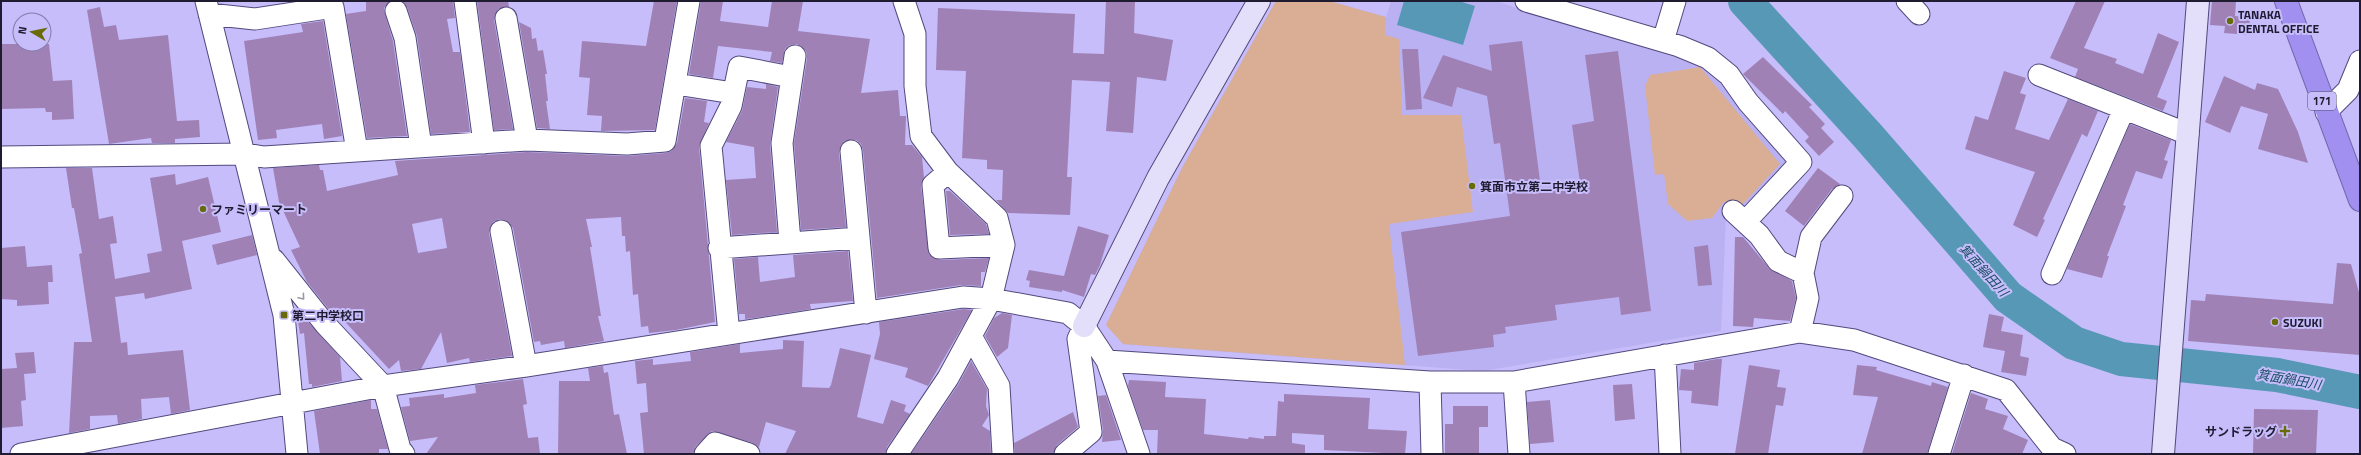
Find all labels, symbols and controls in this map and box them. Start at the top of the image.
place label: TANAKA DENTAL OFFICE [2238,5,2320,38]
north arrow [12,12,52,52]
marker: TANAKA DENTAL OFFICE [2225,16,2235,26]
text: N [14,25,31,35]
road number: 171 [2308,92,2336,110]
place label: 箕面市立第二中学校 [1480,177,1588,196]
marker: 箕面市立第二中学校 [1467,181,1477,191]
place label: ファミリーマート [211,200,307,219]
marker: ファミリーマート [198,204,208,214]
water label: 箕面鍋田川 [1955,239,2015,302]
one-way arrow [298,292,305,299]
place label: 第二中学校口 [292,306,364,325]
marker: 第二中学校口 [279,310,289,320]
place label: SUZUKI [2283,313,2322,332]
marker: SUZUKI [2270,317,2280,327]
water label: 箕面鍋田川 [2255,364,2325,395]
place label: サンドラッグ [2205,422,2277,441]
marker: サンドラッグ [2280,426,2290,436]

